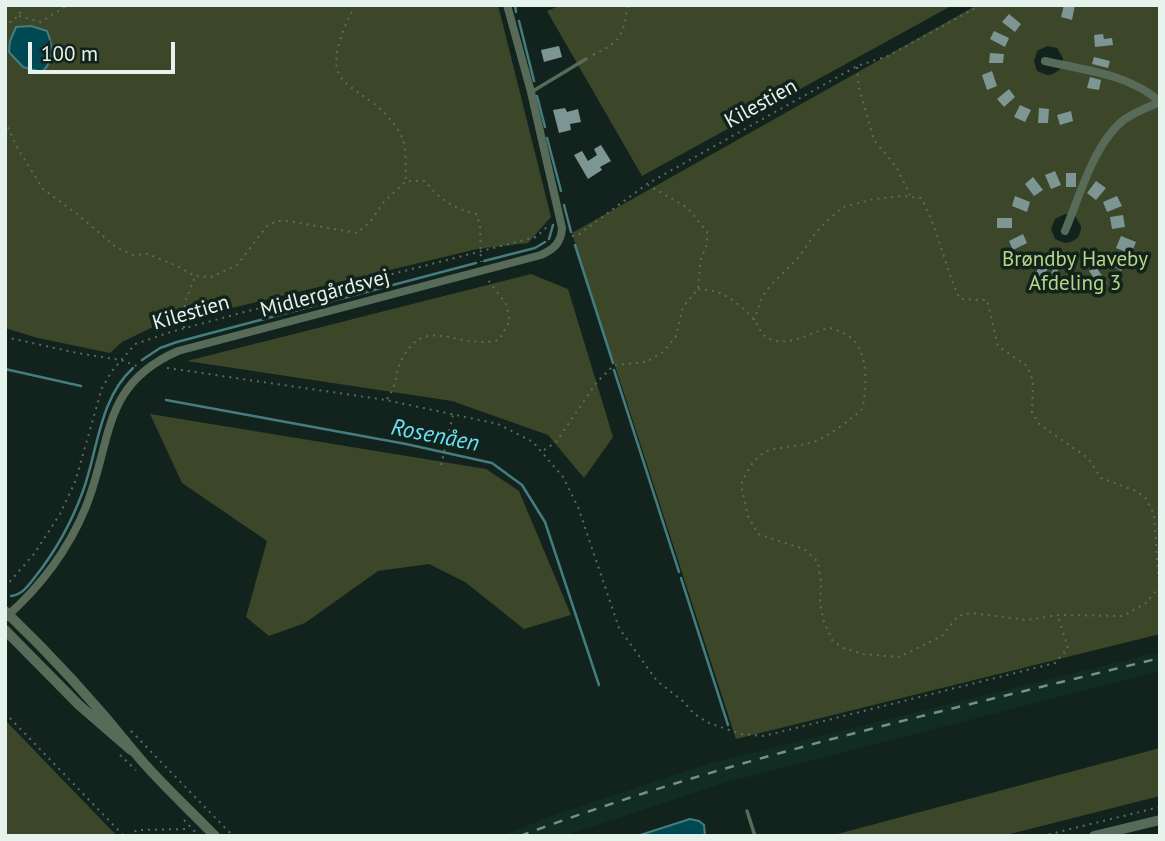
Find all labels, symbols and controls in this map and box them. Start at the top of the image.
scale bar [32,28,178,72]
text: 100 m [41,40,98,67]
street label: Kilestien [720,74,802,134]
park label: Brøndby Haveby Afdeling 3 [1002,247,1148,297]
street label: Midlergårdsvej [258,265,392,323]
street label: Kilestien [150,290,232,336]
water label: Rosenåen [389,414,481,458]

